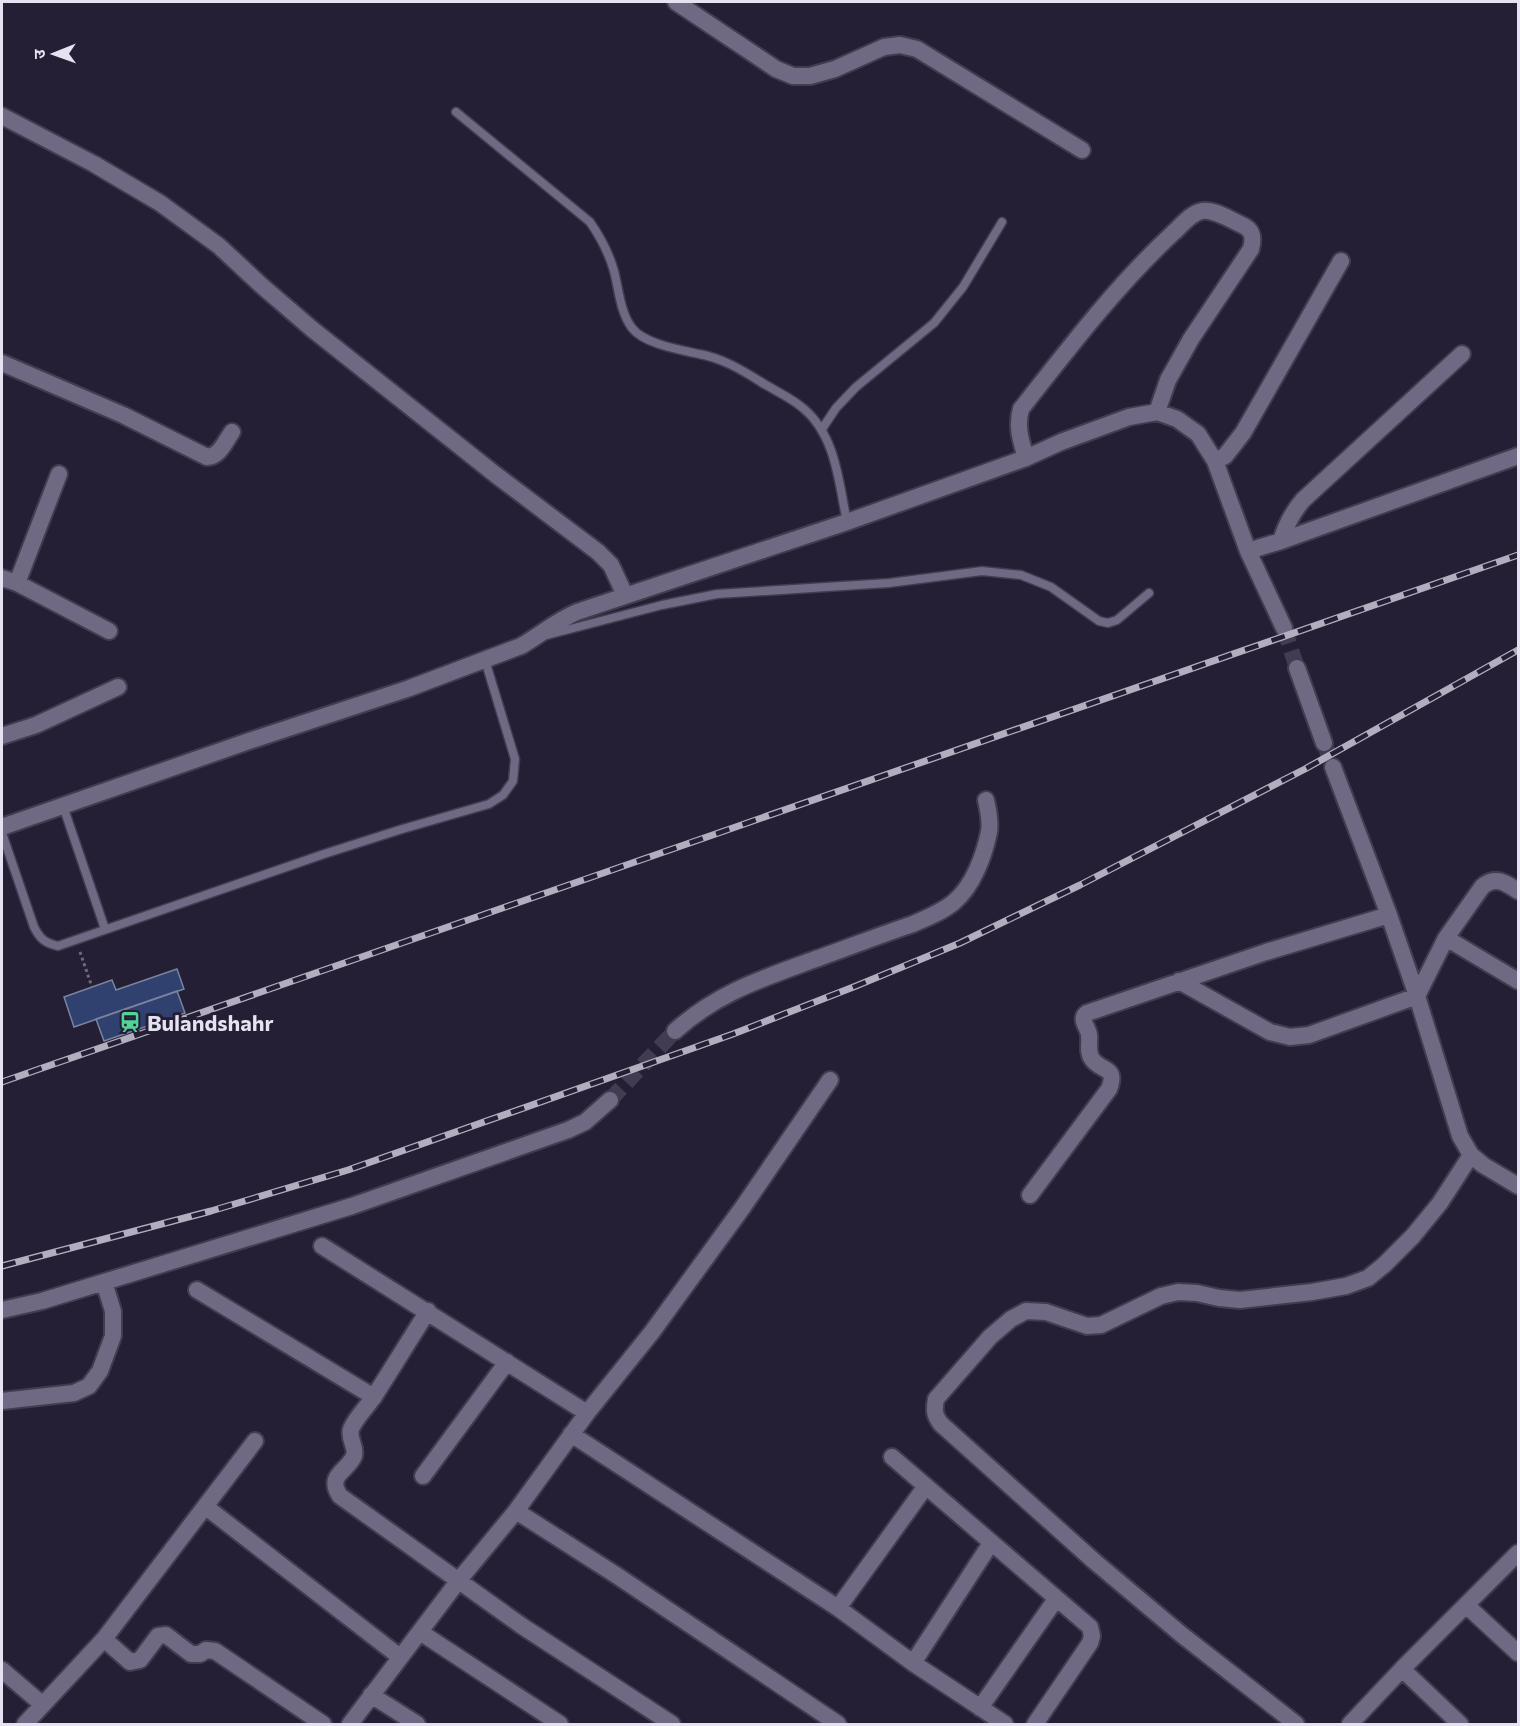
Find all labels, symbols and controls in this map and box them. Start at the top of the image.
north arrow [24,24,84,84]
text: उ [29,49,48,59]
place label: Bulandshahr [147,1009,274,1036]
station icon: Bulandshahr [118,1010,142,1034]

